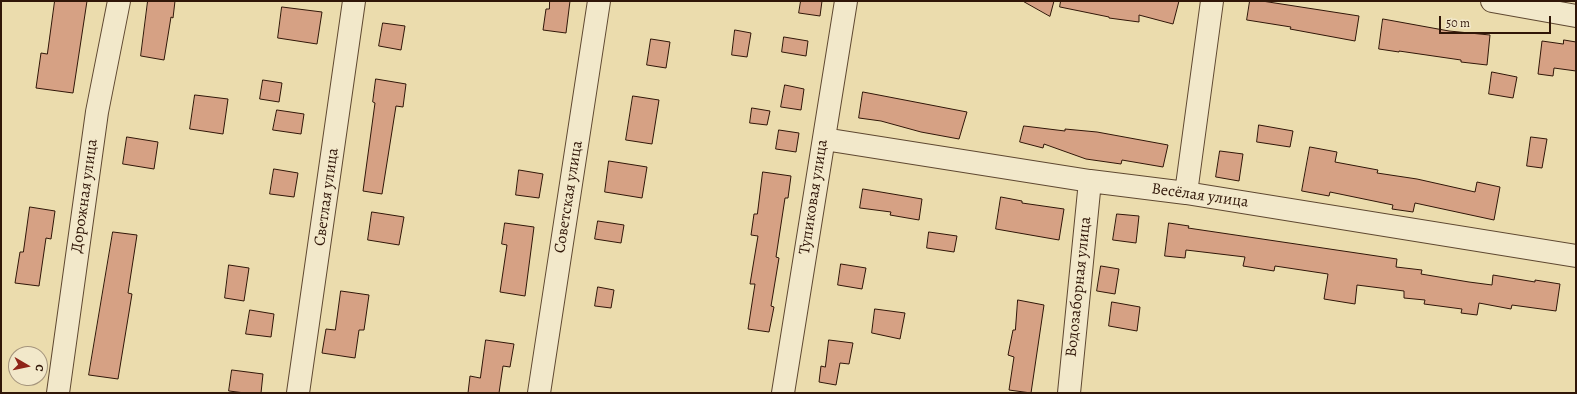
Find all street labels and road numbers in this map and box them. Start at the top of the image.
street label: Дорожная улица [67,138,103,254]
street label: Тупиковая улица [795,138,833,256]
street label: Советская улица [551,139,587,255]
street label: Светлая улица [311,147,343,247]
street label: Весёлая улица [1150,180,1250,212]
street label: Водозаборная улица [1062,216,1096,358]

